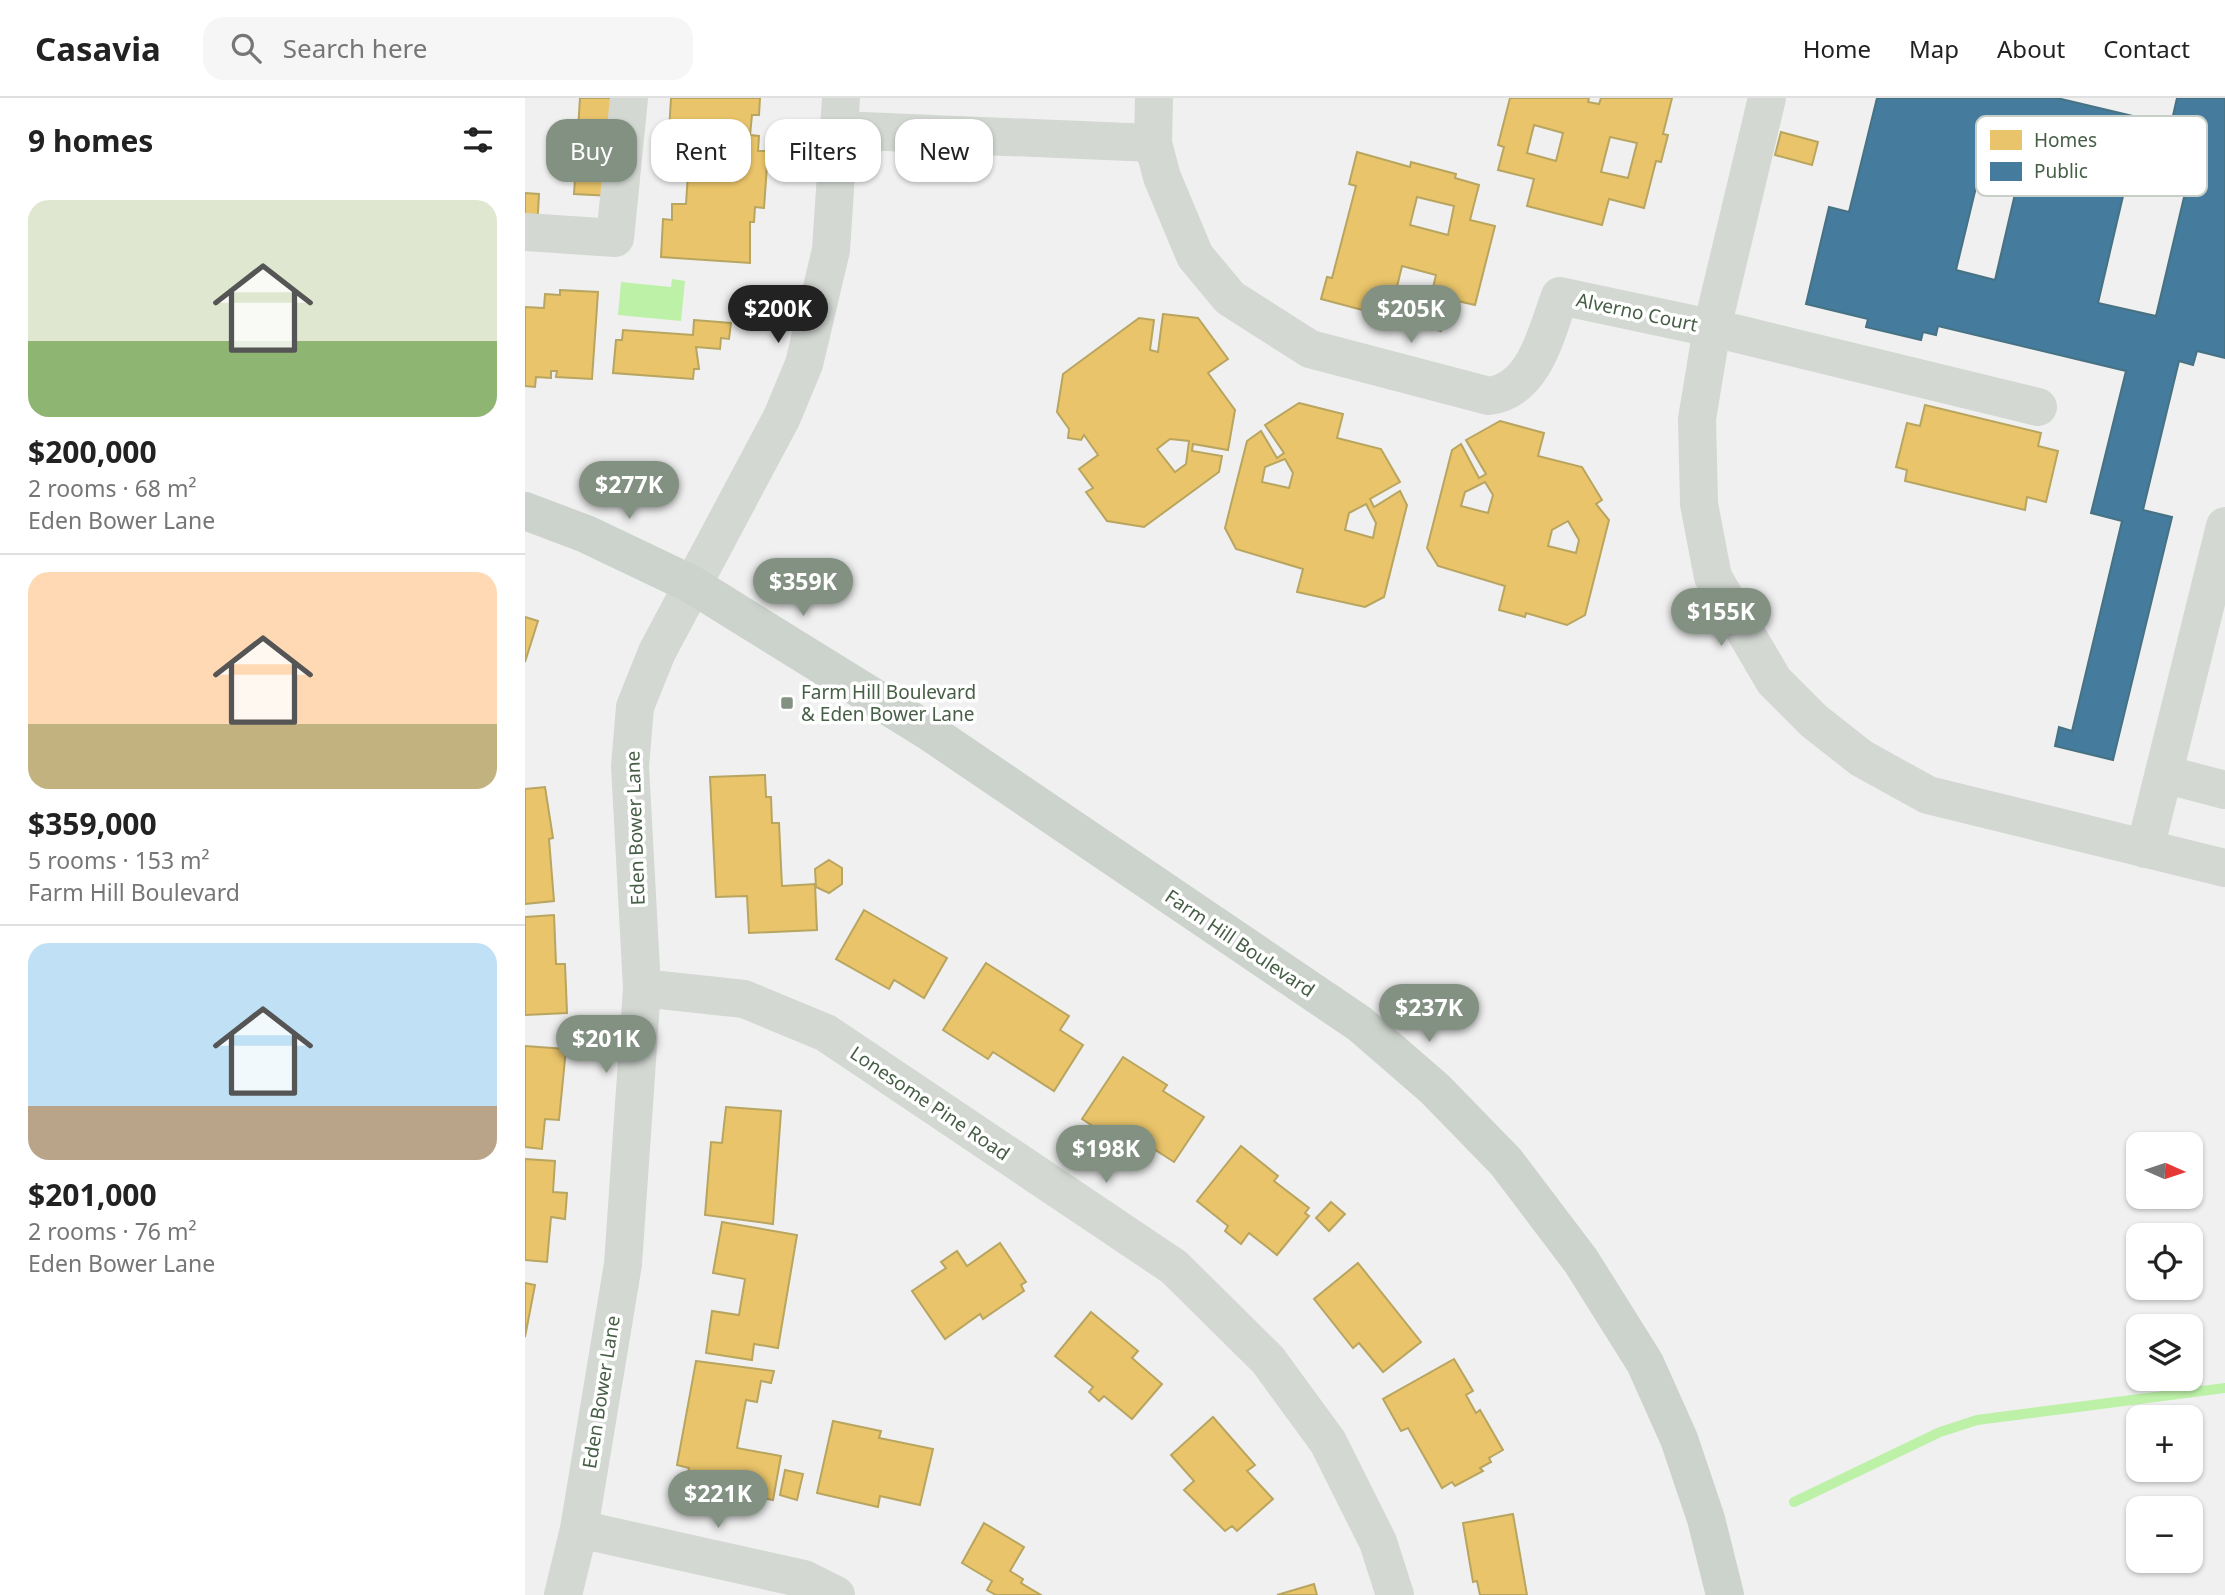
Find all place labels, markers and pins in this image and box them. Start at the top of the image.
pin: $200K [729,286,827,345]
pin: $205K [1362,286,1460,345]
pin: $277K [580,462,678,521]
pin: $359K [754,559,852,618]
pin: $155K [1672,588,1770,648]
place label: Farm Hill Boulevard & Eden Bower Lane [801,679,976,727]
marker: Farm Hill Boulevard & Eden Bower Lane [779,695,795,711]
pin: $237K [1380,984,1478,1044]
pin: $201K [557,1016,655,1075]
pin: $198K [1057,1126,1155,1185]
pin: $221K [669,1470,767,1530]

